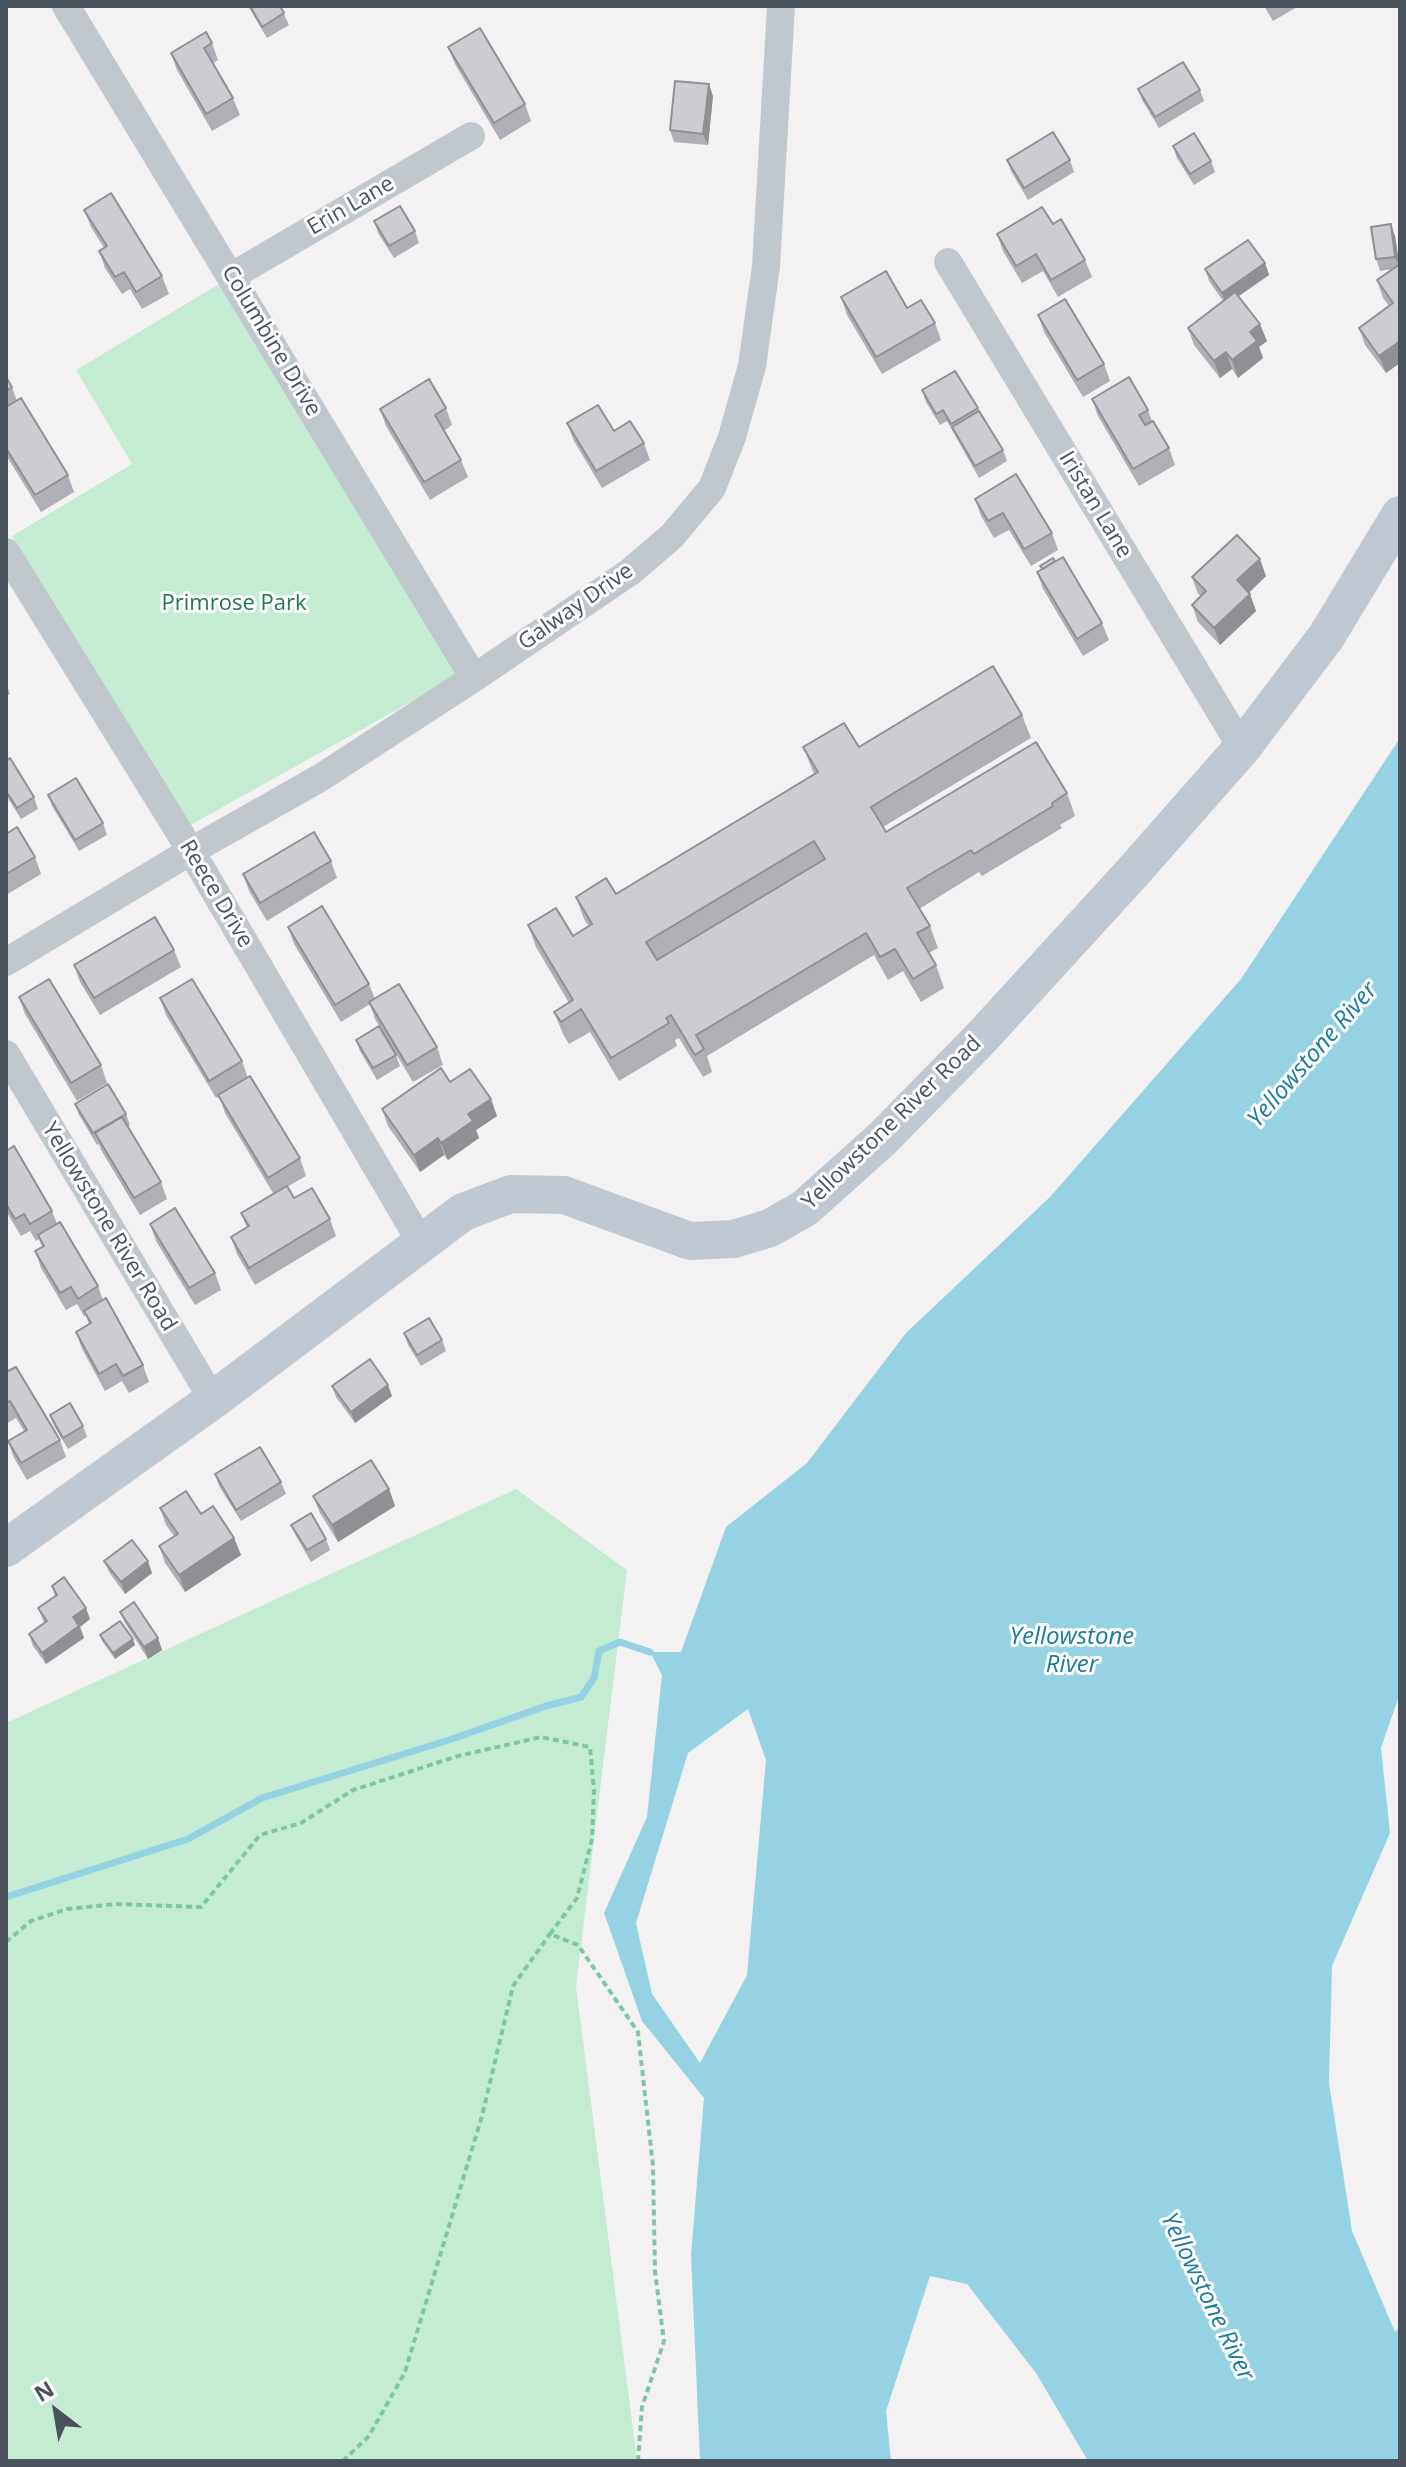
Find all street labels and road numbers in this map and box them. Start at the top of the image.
street label: Erin Lane [303,171,399,241]
street label: Columbine Drive [216,261,326,421]
street label: Iristan Lane [1053,447,1137,563]
street label: Galway Drive [514,558,638,656]
street label: Reece Drive [174,835,258,953]
street label: Yellowstone River Road [797,1031,987,1215]
street label: Yellowstone River Road [36,1118,182,1336]

